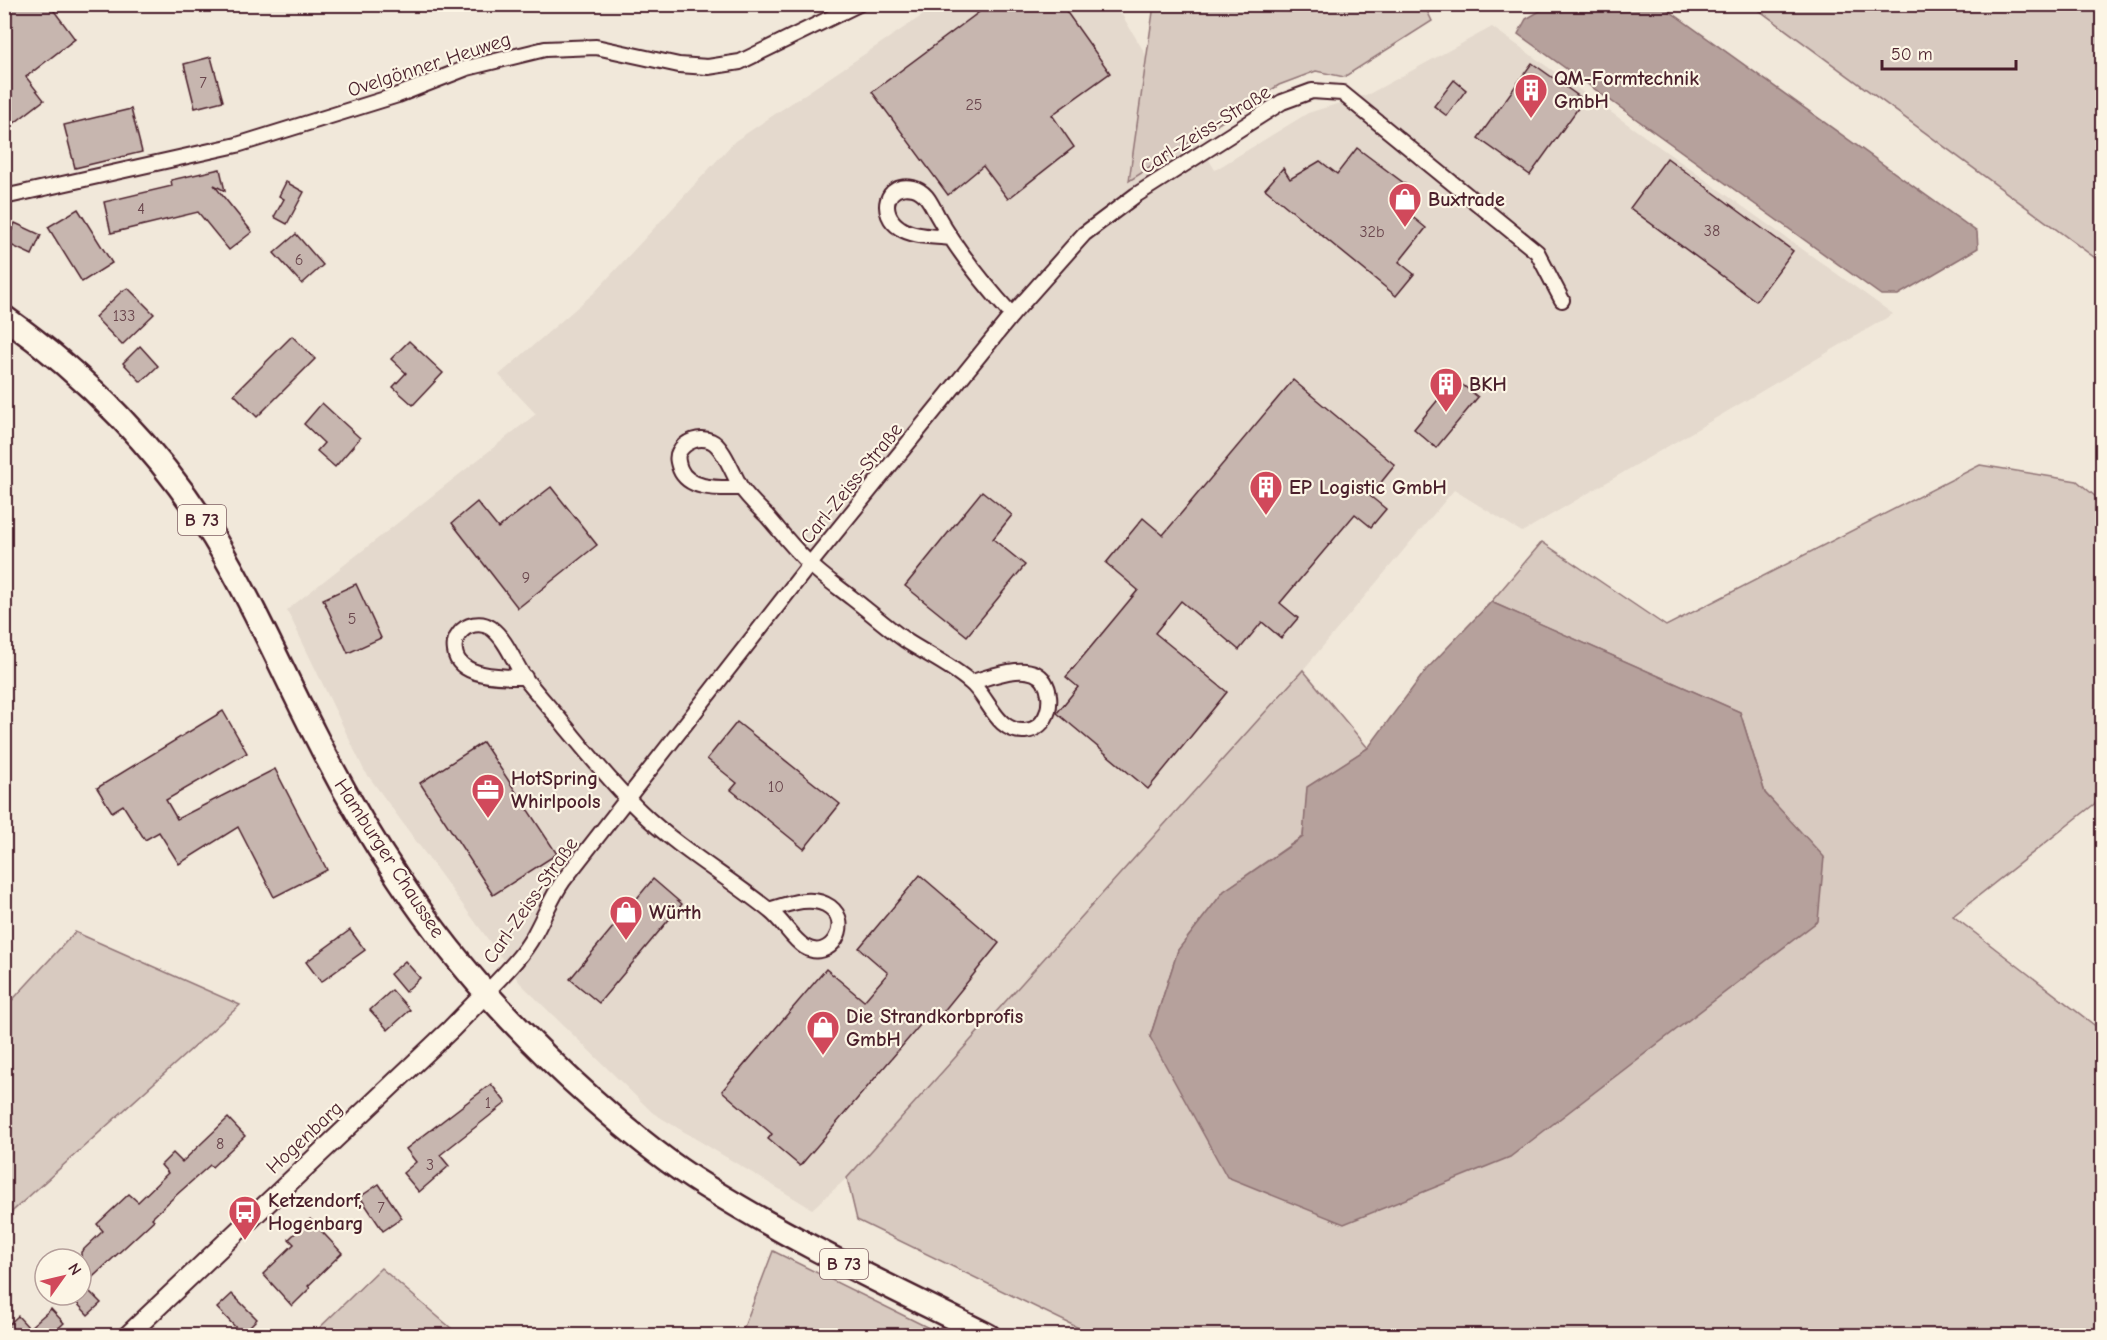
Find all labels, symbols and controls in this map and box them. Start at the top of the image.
street label: Ovelgönner Heuweg [345,27,514,102]
scale bar [1882,33,2016,71]
text: 50 m [1891,44,1933,65]
place label: QM-Formtechnik GmbH [1554,67,1699,113]
building icon: QM-Formtechnik GmbH [1513,72,1549,119]
house number: 7 [199,74,207,92]
street label: Carl-Zeiss-Straße [1136,80,1275,179]
house number: 25 [965,96,983,114]
shop icon: Buxtrade [1387,181,1423,228]
place label: Buxtrade [1428,188,1505,211]
house number: 4 [137,200,145,218]
house number: 38 [1704,222,1720,240]
house number: 32b [1359,223,1385,241]
house number: 6 [295,251,303,269]
house number: 133 [113,307,135,325]
building icon: BKH [1428,366,1464,413]
place label: BKH [1469,373,1507,396]
street label: Carl-Zeiss-Straße [796,418,907,548]
building icon: EP Logistic GmbH [1248,469,1284,516]
place label: EP Logistic GmbH [1289,476,1447,499]
road number: B 73 [178,505,226,535]
house number: 9 [522,569,530,587]
house number: 5 [348,610,356,628]
place label: HotSpring Whirlpools [511,767,600,813]
office icon: HotSpring Whirlpools [470,772,506,819]
street label: Hamburger Chaussee [330,774,450,942]
house number: 10 [768,778,784,796]
street label: Carl-Zeiss-Straße [478,833,583,968]
shop icon: Würth [608,894,644,941]
place label: Würth [649,901,701,924]
place label: Die Strandkorbprofis GmbH [846,1005,1023,1051]
shop icon: Die Strandkorbprofis GmbH [805,1009,841,1056]
house number: 1 [485,1094,491,1112]
street label: Hogenbarg [262,1096,347,1178]
house number: 8 [216,1135,224,1153]
house number: 3 [426,1156,434,1174]
place label: Ketzendorf, Hogenbarg [268,1189,363,1235]
bus stop icon: Ketzendorf, Hogenbarg [227,1194,263,1241]
house number: 7 [377,1199,385,1217]
north arrow [33,1247,93,1307]
road number: B 73 [820,1249,868,1279]
text: N [64,1260,85,1279]

